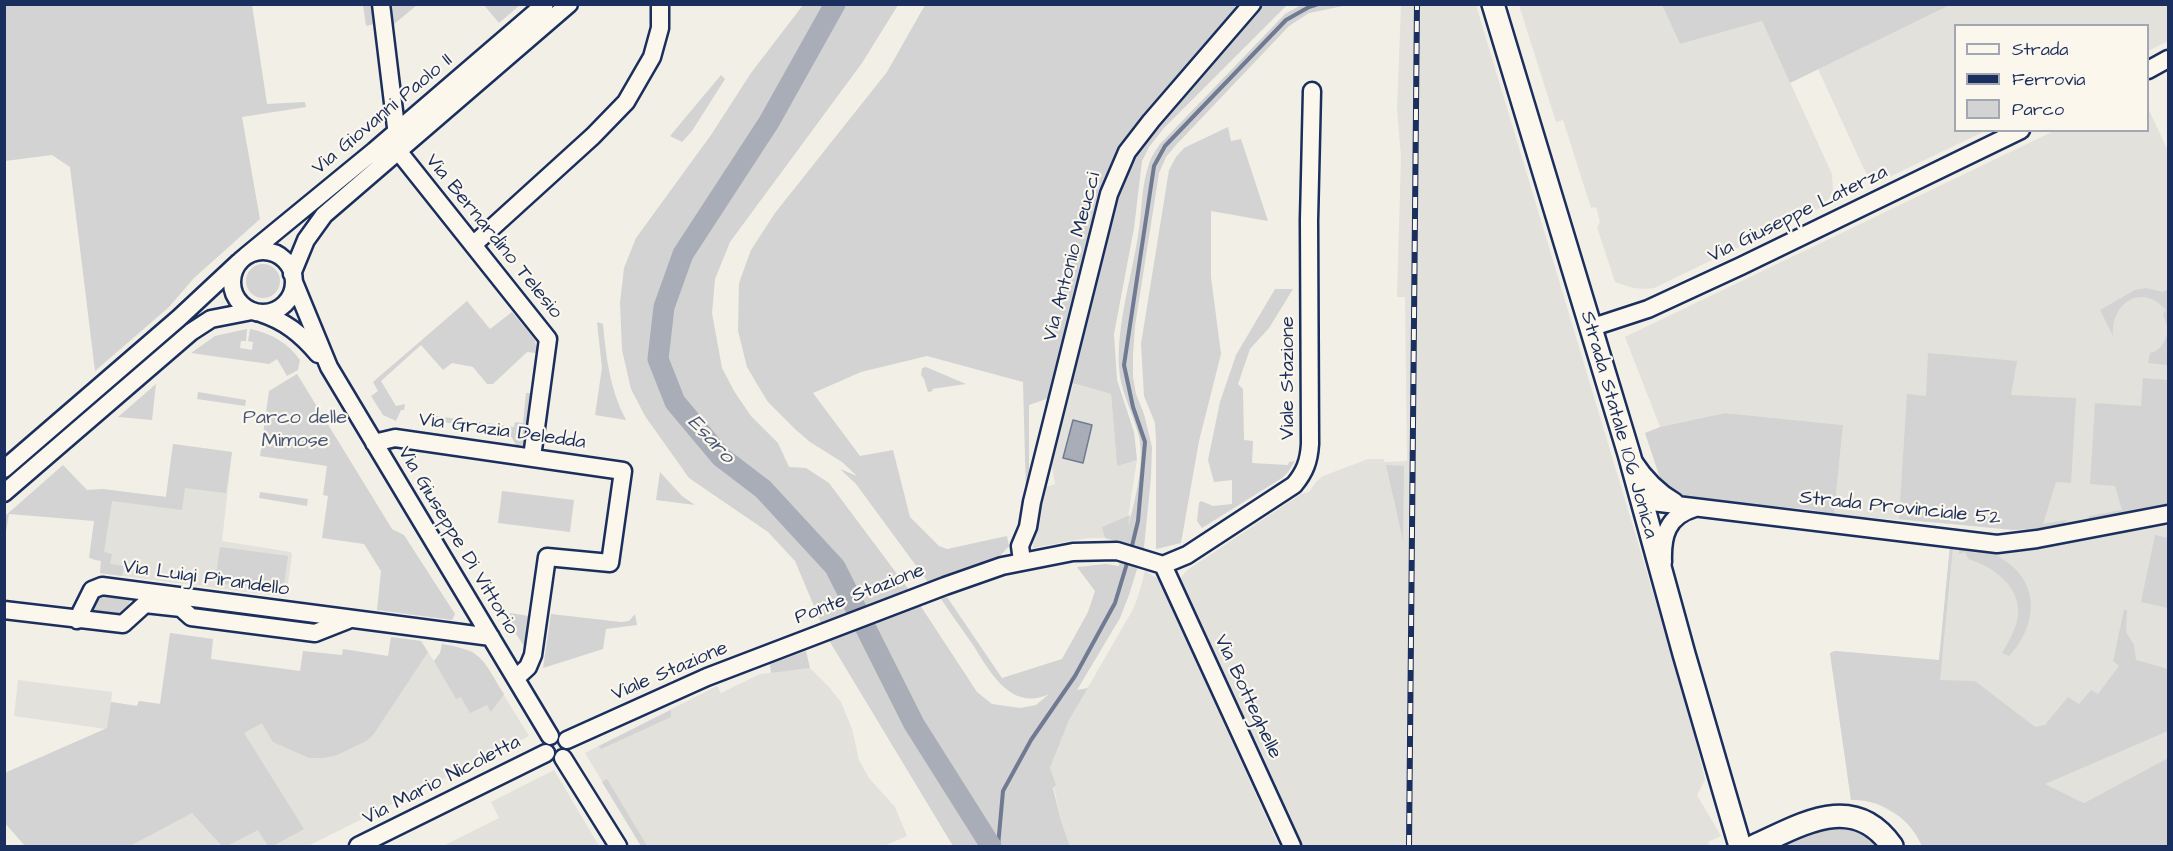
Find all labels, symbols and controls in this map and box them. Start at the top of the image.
legend [1954,24,2149,132]
text: Strada [2012,37,2068,62]
street label: Via Giovanni Paolo II [308,49,458,181]
text: Ferrovia [2012,67,2085,92]
text: Parco [2012,97,2064,122]
street label: Via Bernardino Telesio [419,150,567,324]
street label: Via Giuseppe Laterza [1704,161,1892,269]
street label: Via Antonio Meucci [1039,170,1107,344]
street label: Strada Statale 106 Jonica [1574,309,1662,541]
street label: Viale Stazione [1277,316,1301,440]
park label: Parco delle Mimose [243,407,347,454]
street label: Via Grazia Deledda [417,408,587,456]
water label: Esaro [681,411,739,469]
street label: Via Giuseppe Di Vittorio [391,443,523,639]
street label: Strada Provinciale 52 [1798,486,2002,532]
street label: Via Luigi Pirandello [121,555,291,603]
street label: Ponte Stazione [792,559,928,631]
street label: Via Botteghelle [1208,631,1286,763]
street label: Viale Stazione [608,637,732,707]
street label: Via Mario Nicoletta [359,731,525,831]

